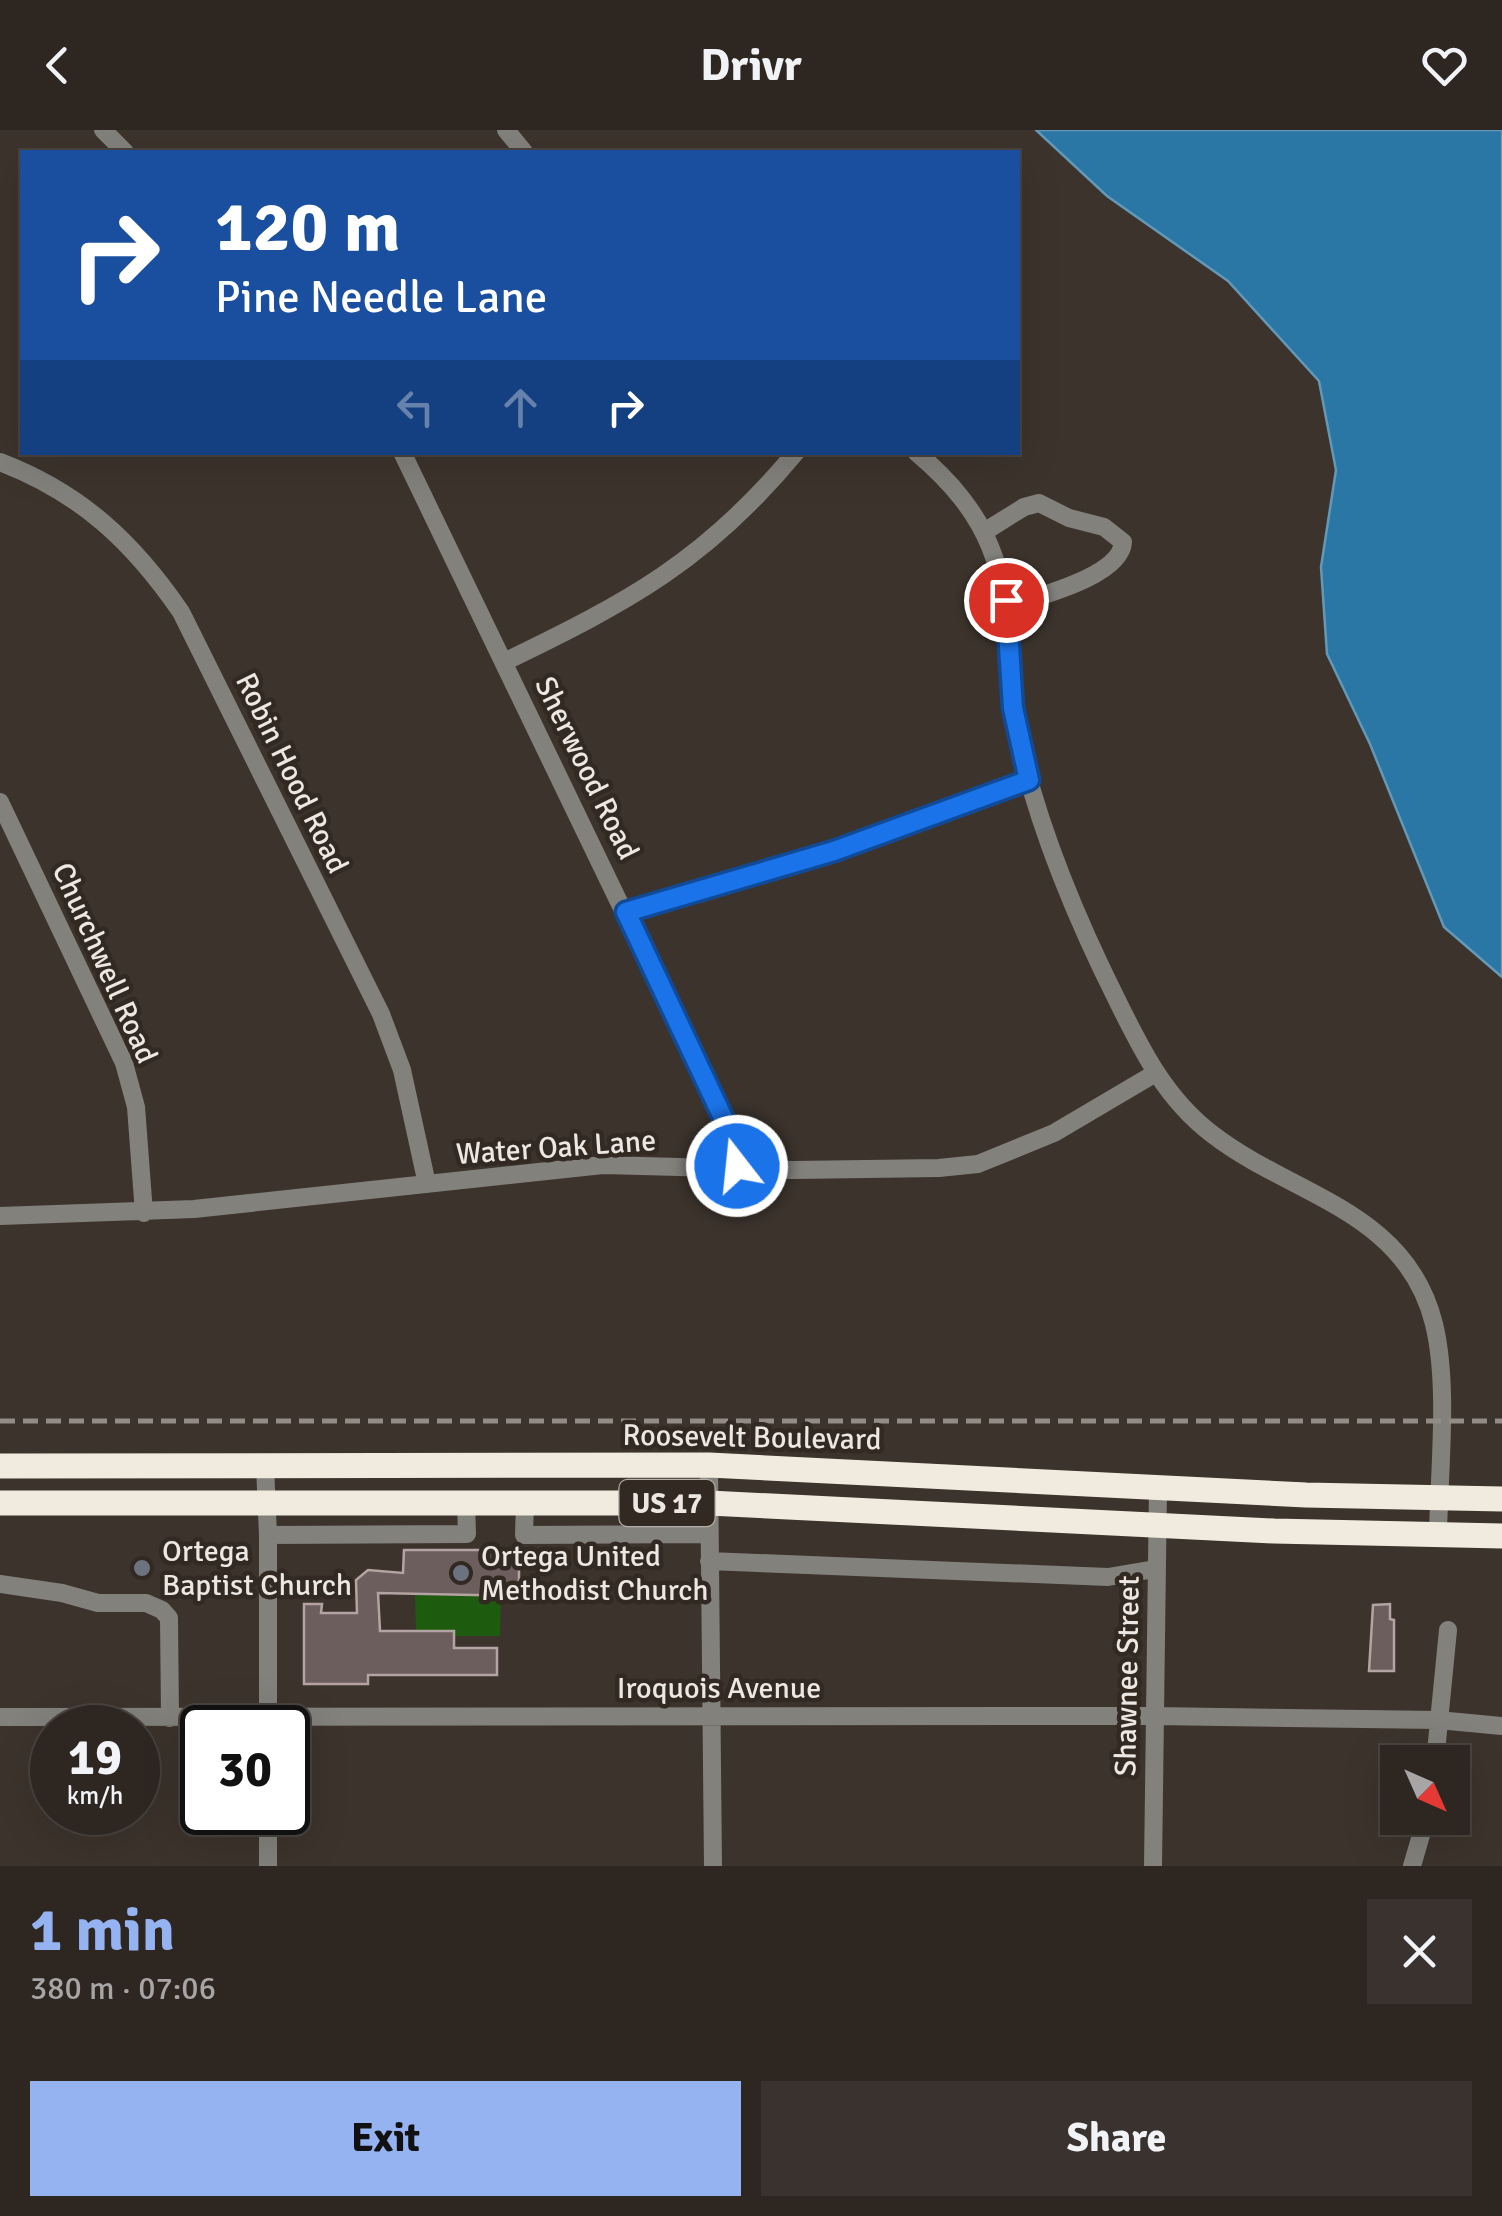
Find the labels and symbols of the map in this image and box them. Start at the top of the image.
pin [964,558,1049,643]
street label: Robin Hood Road [227,667,356,879]
street label: Sherwood Road [526,671,647,866]
street label: Churchwell Road [44,857,165,1069]
position arrow [685,1114,789,1218]
street label: Water Oak Lane [455,1122,657,1173]
street label: Roosevelt Boulevard [622,1417,882,1458]
road number: US 17 [620,1480,714,1526]
place label: Ortega Baptist Church [162,1533,352,1604]
place label: Ortega United Methodist Church [481,1538,709,1609]
marker: Ortega Baptist Church [131,1557,153,1579]
marker: Ortega United Methodist Church [450,1562,472,1584]
street label: Shawnee Street [1107,1575,1148,1777]
street label: Iroquois Avenue [617,1670,821,1707]
speed limit sign: 30 [180,1705,310,1835]
north arrow [1380,1745,1470,1835]

